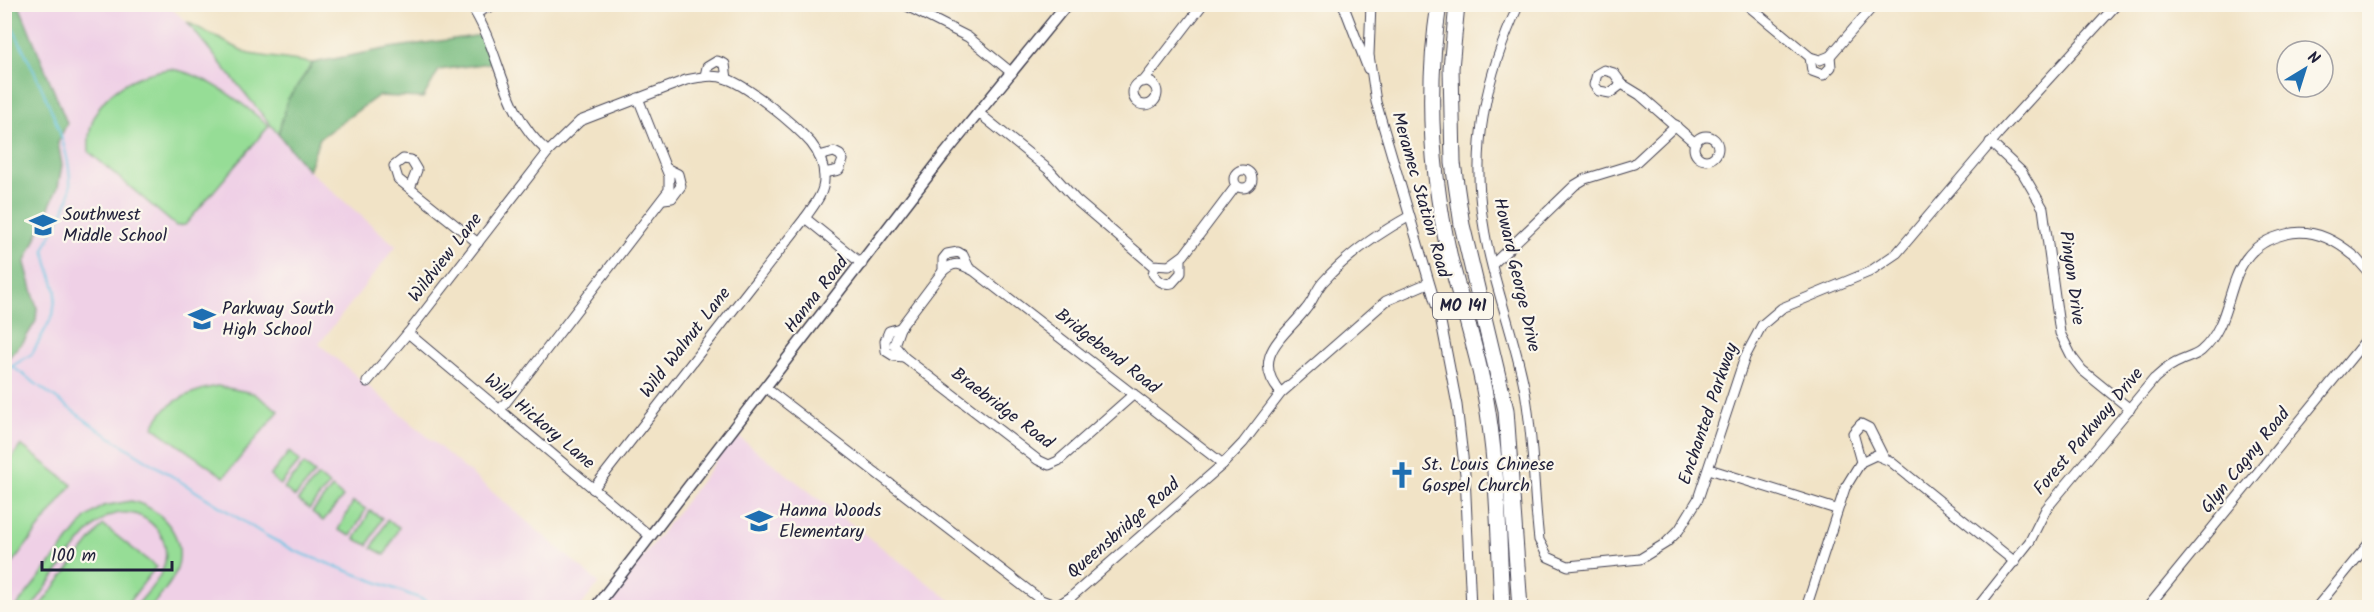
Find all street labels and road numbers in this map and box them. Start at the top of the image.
street label: Meramec Station Road [1382,109,1458,282]
street label: Howard George Drive [1484,195,1548,355]
street label: Wildview Lane [402,207,490,309]
street label: Pinyon Drive [2050,229,2092,327]
street label: Hanna Road [777,249,857,340]
street label: Wild Walnut Lane [633,281,739,405]
road number: MO 141 [1433,293,1493,319]
street label: Bridgebend Road [1048,302,1167,403]
street label: Enchanted Parkway [1671,338,1747,489]
street label: Braebridge Road [944,361,1060,458]
street label: Forest Parkway Drive [2027,361,2151,503]
street label: Wild Hickory Lane [477,367,601,477]
street label: Glyn Cagny Road [2194,401,2299,521]
street label: Queensbridge Road [1061,471,1188,587]

